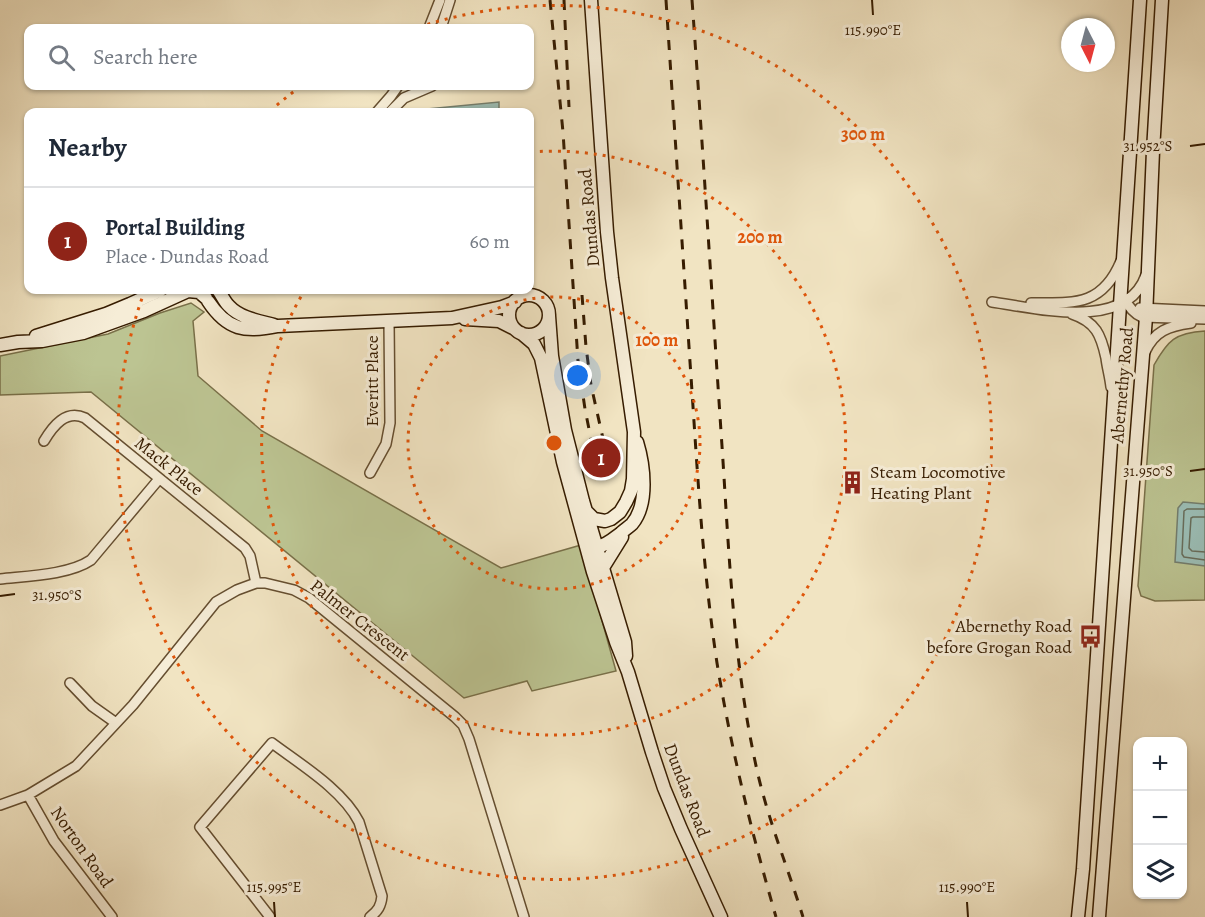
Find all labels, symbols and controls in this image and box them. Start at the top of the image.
north arrow [1061,18,1115,72]
text: 115.990°E [845,20,901,40]
search box [24,24,534,90]
icon: search [45,41,78,74]
text: Search here [93,42,198,72]
text: 300 m [841,122,885,146]
text: Nearby [48,130,127,165]
text: 31.952°S [1124,136,1172,156]
street label: Dundas Road [573,168,605,268]
text: Portal Building [105,213,245,243]
text: 200 m [737,225,783,249]
text: 1 [64,228,71,255]
text: 60 m [470,228,510,255]
text: Place · Dundas Road [105,243,269,270]
street label: Abernethy Road [1105,326,1139,445]
text: 100 m [636,328,678,352]
street label: Everitt Place [360,335,384,427]
your location [563,361,592,390]
street label: Mack Place [130,431,208,501]
centre of rings [544,433,564,453]
pin: 1 [582,436,620,480]
place label: Steam Locomotive Heating Plant [870,460,1006,505]
text: 31.950°S [1123,461,1173,481]
building icon: Steam Locomotive Heating Plant [839,469,865,495]
street label: Palmer Crescent [305,574,415,666]
text: 31.950°S [32,585,82,605]
place label: Abernethy Road before Grogan Road [926,614,1072,659]
bus stop icon: Abernethy Road before Grogan Road [1077,623,1103,649]
map controls [1133,737,1187,899]
button: + [1133,737,1187,791]
street label: Dundas Road [658,740,716,841]
button: − [1133,791,1187,845]
street label: Norton Road [45,802,119,893]
button: layers [1133,845,1187,899]
text: 115.995°E [247,877,301,897]
text: 115.990°E [939,877,995,897]

